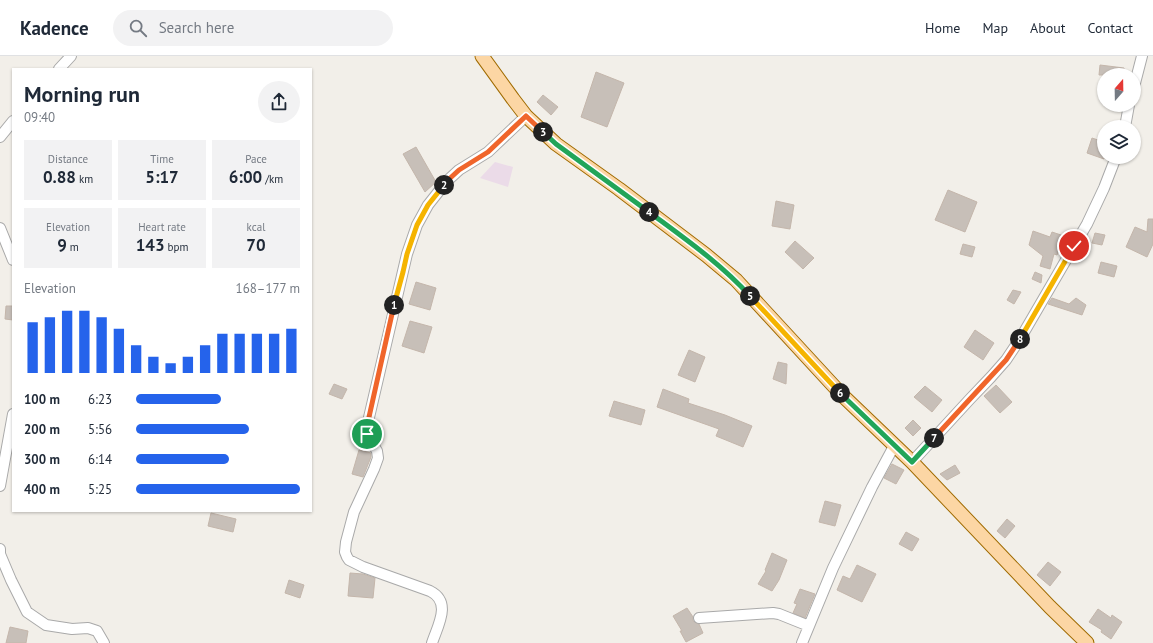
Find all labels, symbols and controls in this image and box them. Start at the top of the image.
search box [113,10,393,46]
text: Kadence [20,16,89,40]
icon: search [127,17,149,39]
text: Search here [159,18,234,37]
text: Home [925,19,960,37]
text: Map [982,19,1008,37]
text: About [1030,19,1066,37]
text: Contact [1088,19,1133,37]
north arrow [1097,68,1141,112]
map controls [1097,68,1141,164]
text: Morning run [24,80,140,108]
button: share [258,81,300,123]
text: 09:40 [24,109,55,126]
button: layers [1097,120,1141,164]
pin: 3 [533,122,553,142]
text: 3 [540,125,546,139]
text: Distance [48,152,88,166]
text: Time [150,152,174,166]
text: Pace [245,152,267,166]
text: 0.88 [43,166,76,188]
text: 5:17 [145,166,179,188]
text: 6:00 [229,166,262,188]
text: km [76,172,93,186]
text: /km [262,172,283,186]
pin: 2 [434,175,454,195]
text: 2 [441,178,447,192]
pin: 4 [639,202,659,222]
text: 4 [646,205,652,219]
text: Elevation [46,220,90,234]
text: Heart rate [138,220,186,234]
text: kcal [247,220,265,234]
pin [1057,229,1091,263]
text: 9 [57,234,67,256]
text: 143 [136,234,165,256]
text: 70 [246,234,266,256]
icon: check [1063,235,1085,257]
text: m [67,240,79,254]
text: bpm [165,240,188,254]
text: Elevation [24,280,76,297]
text: 168–177 m [236,280,300,297]
pin: 5 [740,286,760,306]
text: 5 [747,289,753,303]
pin: 1 [384,295,404,315]
text: 1 [391,298,397,312]
pin: 8 [1010,329,1030,349]
text: 8 [1017,332,1023,346]
pin: 6 [830,383,850,403]
text: 6 [837,386,843,400]
text: 100 m [24,391,60,408]
text: 6:23 [88,391,112,408]
pin [350,417,384,451]
text: 200 m [24,421,60,438]
text: 5:56 [88,421,112,438]
icon: arrive [356,423,378,445]
pin: 7 [924,428,944,448]
text: 7 [931,431,937,445]
text: 300 m [24,451,60,468]
text: 6:14 [88,451,112,468]
text: 400 m [24,481,60,498]
text: 5:25 [88,481,112,498]

